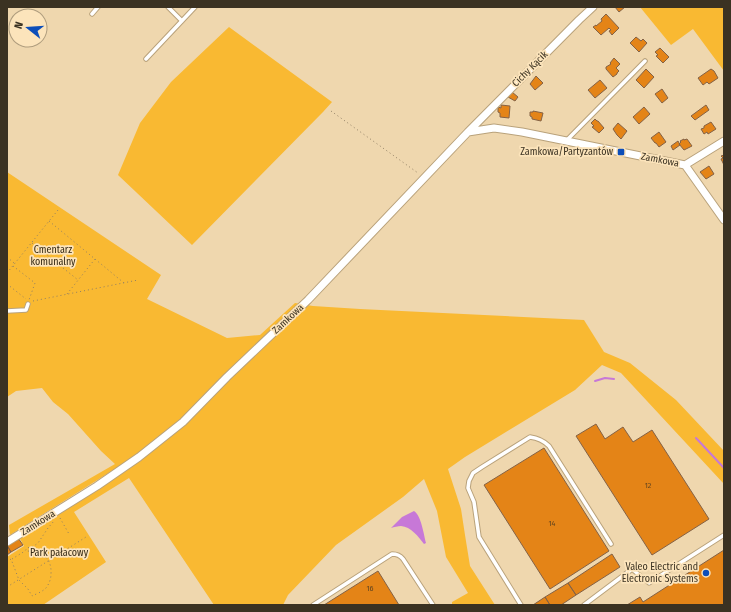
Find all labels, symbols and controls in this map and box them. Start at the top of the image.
north arrow [8,8,48,48]
text: N [12,20,26,30]
street label: Cichy Kącik [510,48,551,89]
place label: Zamkowa/Partyzantów [520,146,613,158]
marker: Zamkowa/Partyzantów [616,147,626,157]
street label: Zamkowa [640,150,680,170]
park label: Cmentarz komunalny [30,244,76,268]
street label: Zamkowa [270,301,306,336]
house number: 12 [645,481,652,490]
street label: Zamkowa [19,508,58,538]
house number: 14 [549,519,556,528]
park label: Park pałacowy [30,547,89,559]
place label: Valeo Electric and Electronic Systems [622,561,698,585]
marker: Valeo Electric and Electronic Systems [701,568,711,578]
house number: 16 [366,584,374,593]

